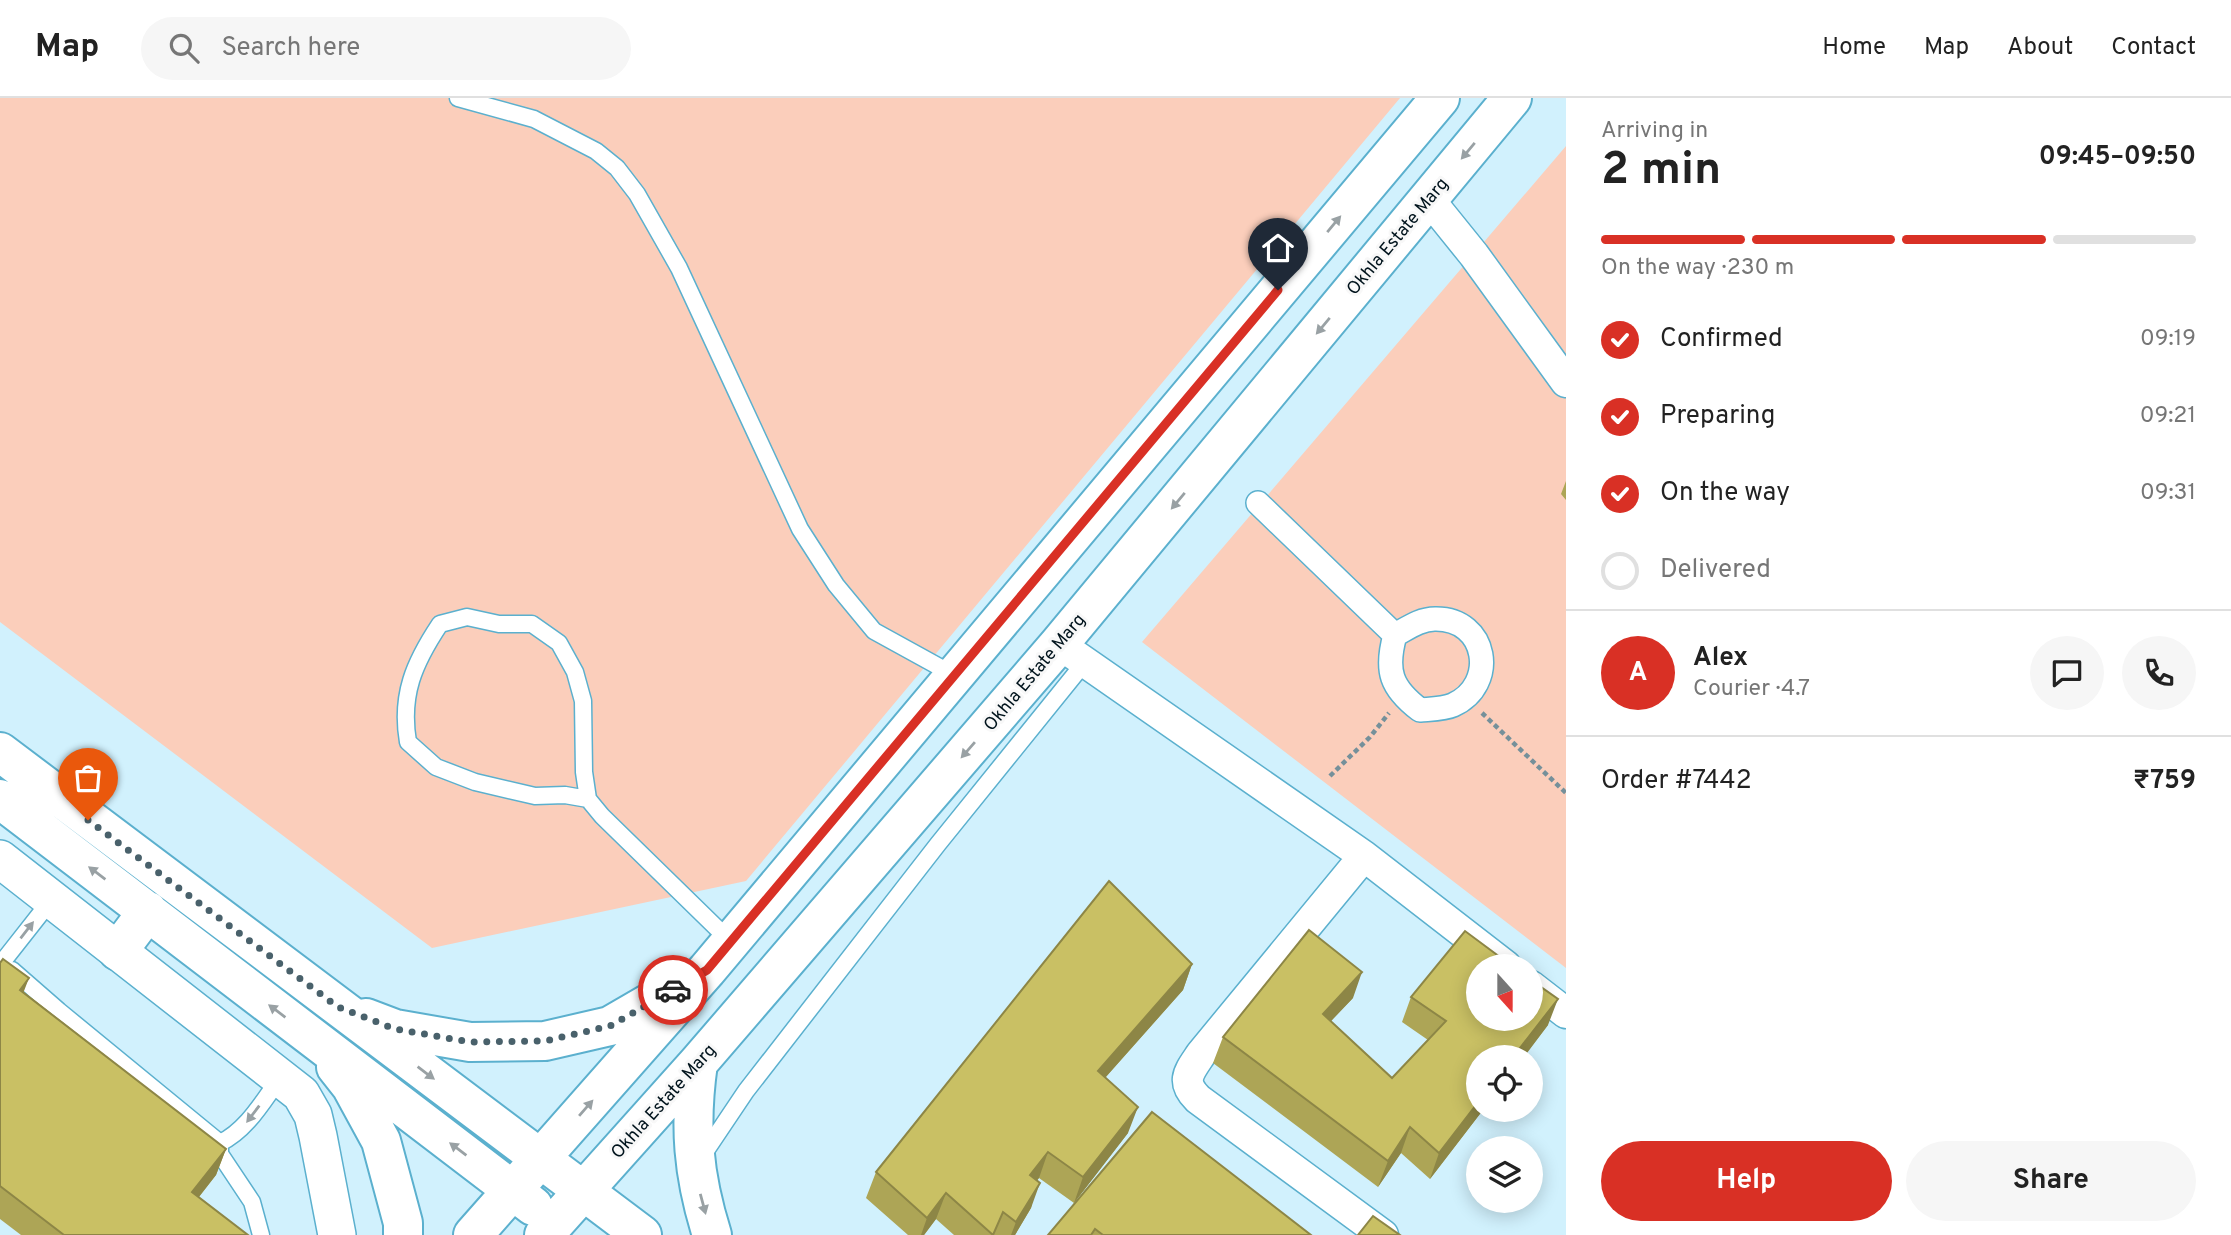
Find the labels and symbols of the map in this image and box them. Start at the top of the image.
one-way arrow [1461,142,1476,159]
street label: Okhla Estate Marg [1342,173,1454,301]
one-way arrow [1326,215,1341,232]
pin [1248,218,1308,290]
one-way arrow [1316,317,1331,334]
one-way arrow [1171,492,1186,509]
street label: Okhla Estate Marg [979,609,1091,737]
one-way arrow [960,741,976,759]
pin [58,748,118,820]
one-way arrow [88,865,106,880]
one-way arrow [19,922,34,940]
north arrow [1466,954,1544,1031]
courier [638,955,708,1025]
one-way arrow [269,1003,287,1018]
street label: Okhla Estate Marg [607,1040,722,1164]
one-way arrow [417,1066,435,1081]
one-way arrow [577,1099,593,1116]
one-way arrow [247,1105,261,1123]
one-way arrow [450,1141,468,1156]
one-way arrow [698,1193,709,1215]

